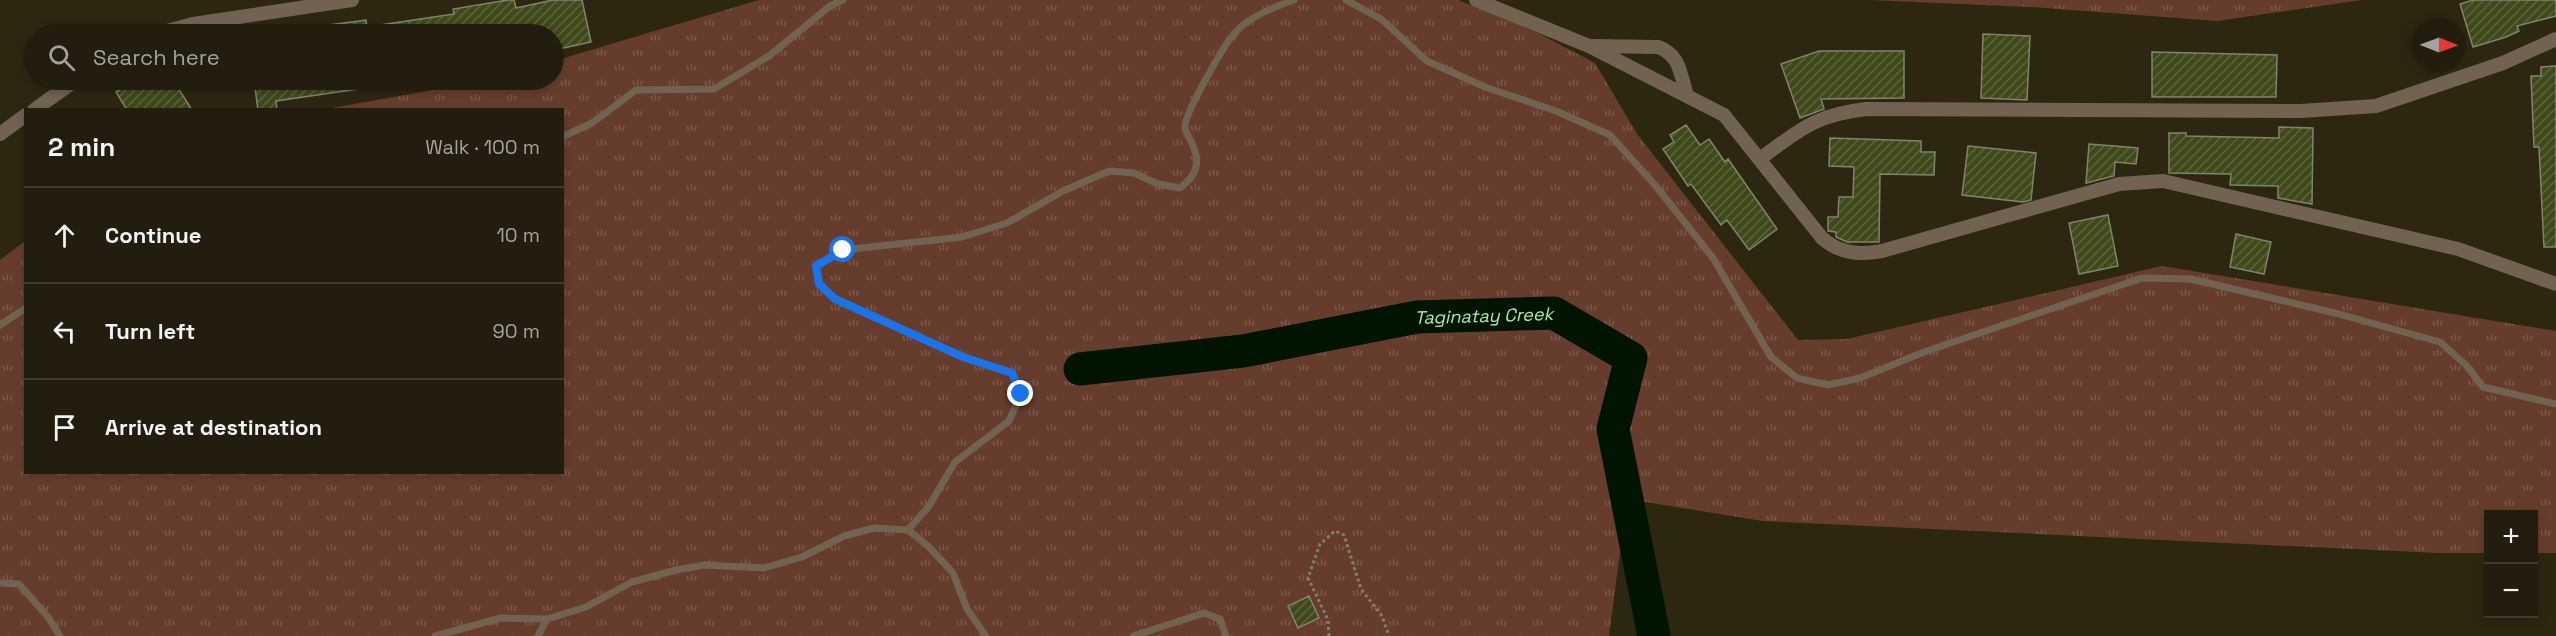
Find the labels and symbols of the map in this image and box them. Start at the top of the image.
north arrow [2412,18,2466,72]
route start [829,236,855,262]
water label: Taginatay Creek [1414,301,1556,329]
route end [1007,380,1033,406]

